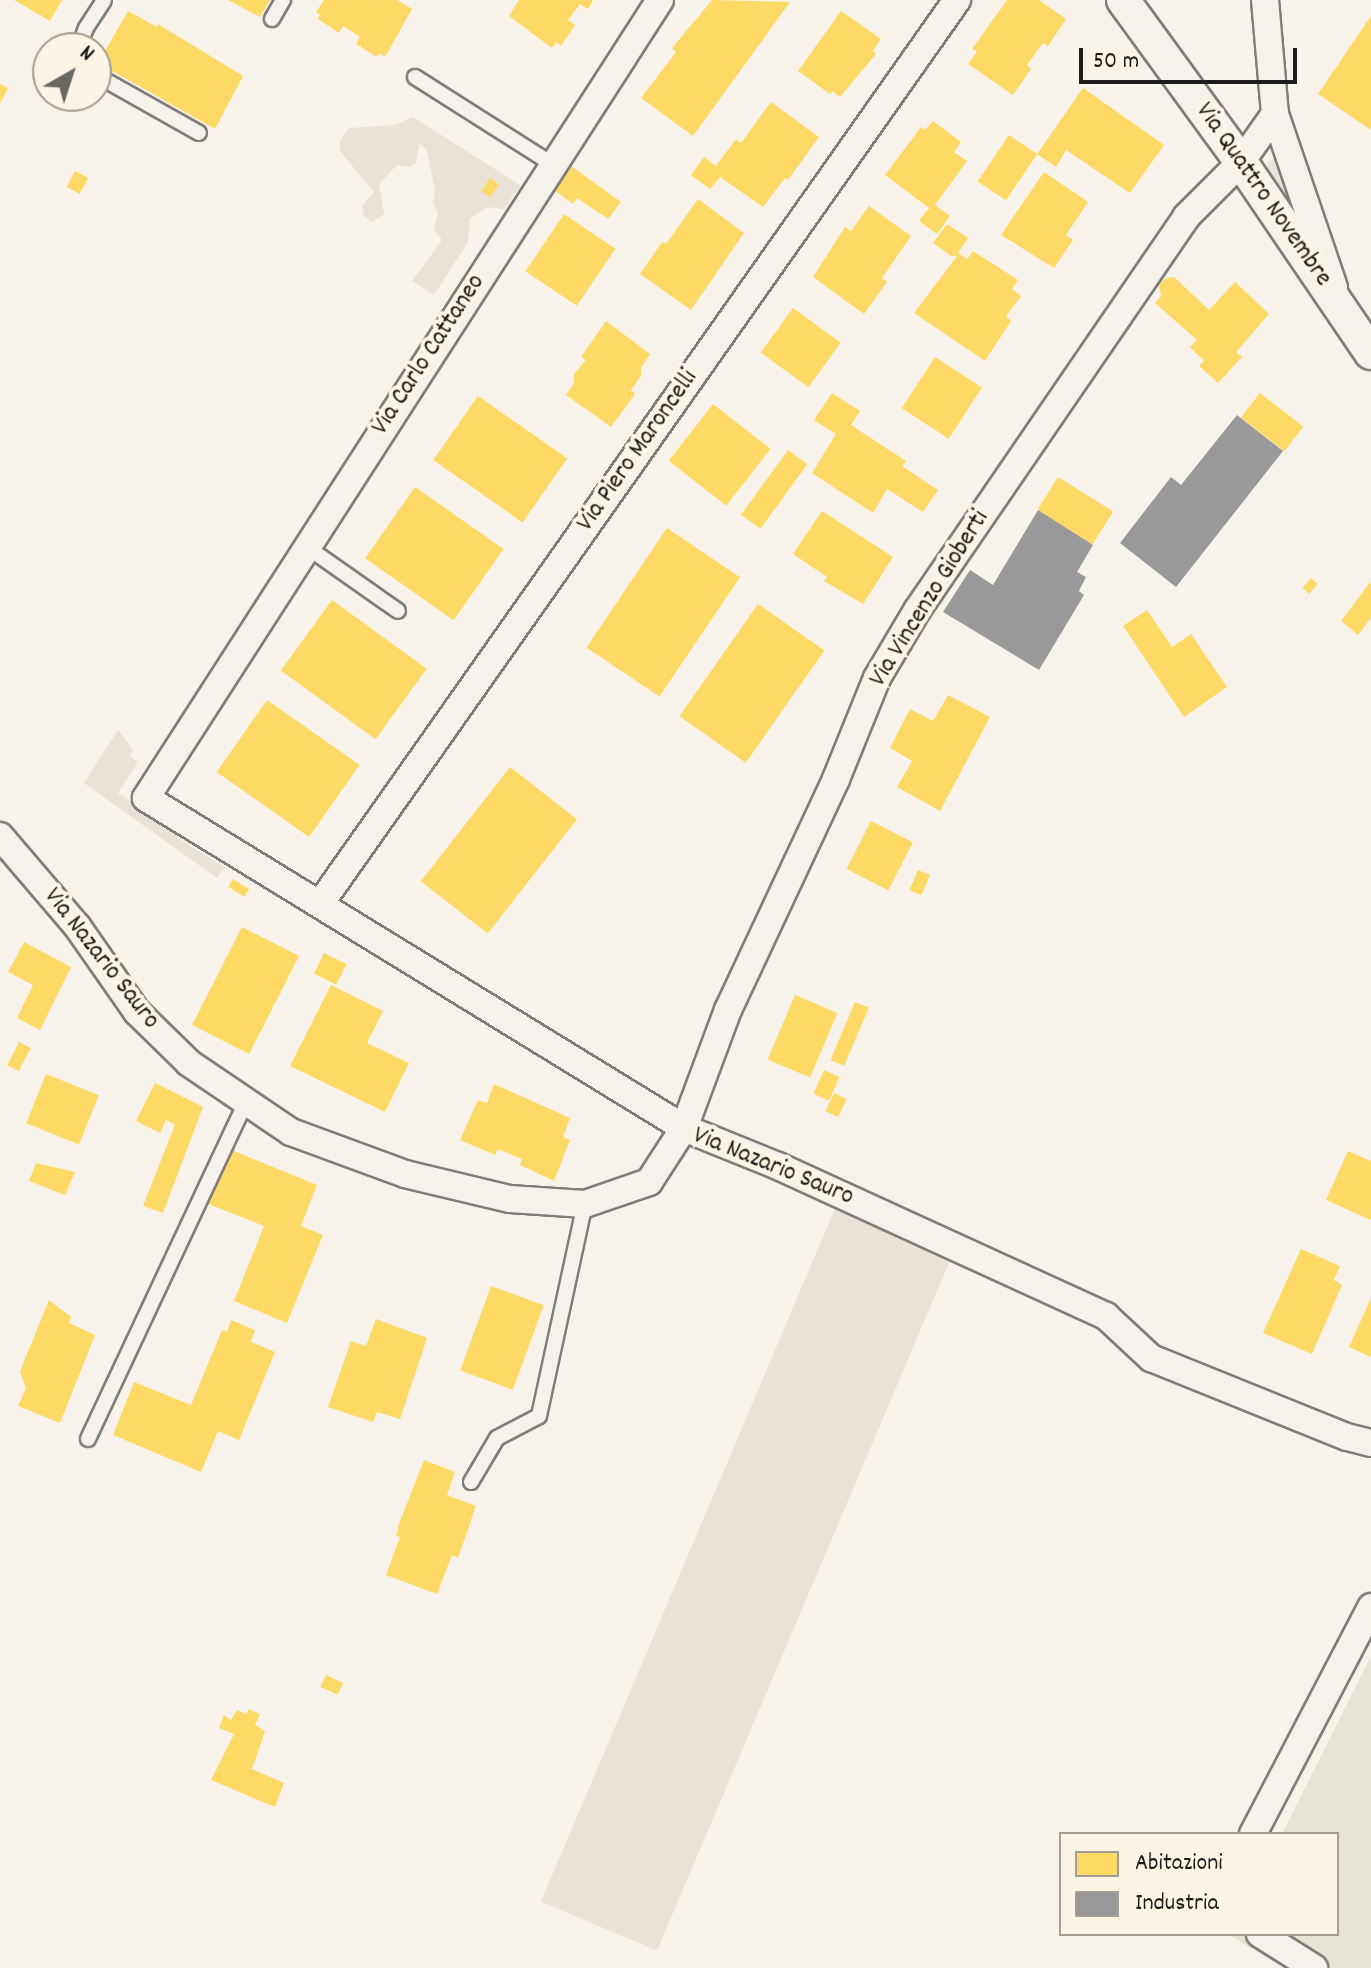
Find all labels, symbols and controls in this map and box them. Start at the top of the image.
north arrow [32,32,112,112]
scale bar [1083,32,1301,82]
text: N [72,39,100,70]
text: 50 m [1093,45,1139,79]
street label: Via Quattro Novembre [1188,97,1338,293]
street label: Via Carlo Cattaneo [365,269,493,441]
street label: Via Piero Maroncelli [571,364,705,538]
street label: Via Vincenzo Gioberti [863,505,997,693]
street label: Via Nazario Sauro [36,882,166,1036]
street label: Via Nazario Sauro [688,1121,858,1213]
legend [1059,1832,1339,1936]
text: Abitazioni [1135,1847,1223,1881]
text: Industria [1135,1887,1219,1921]

